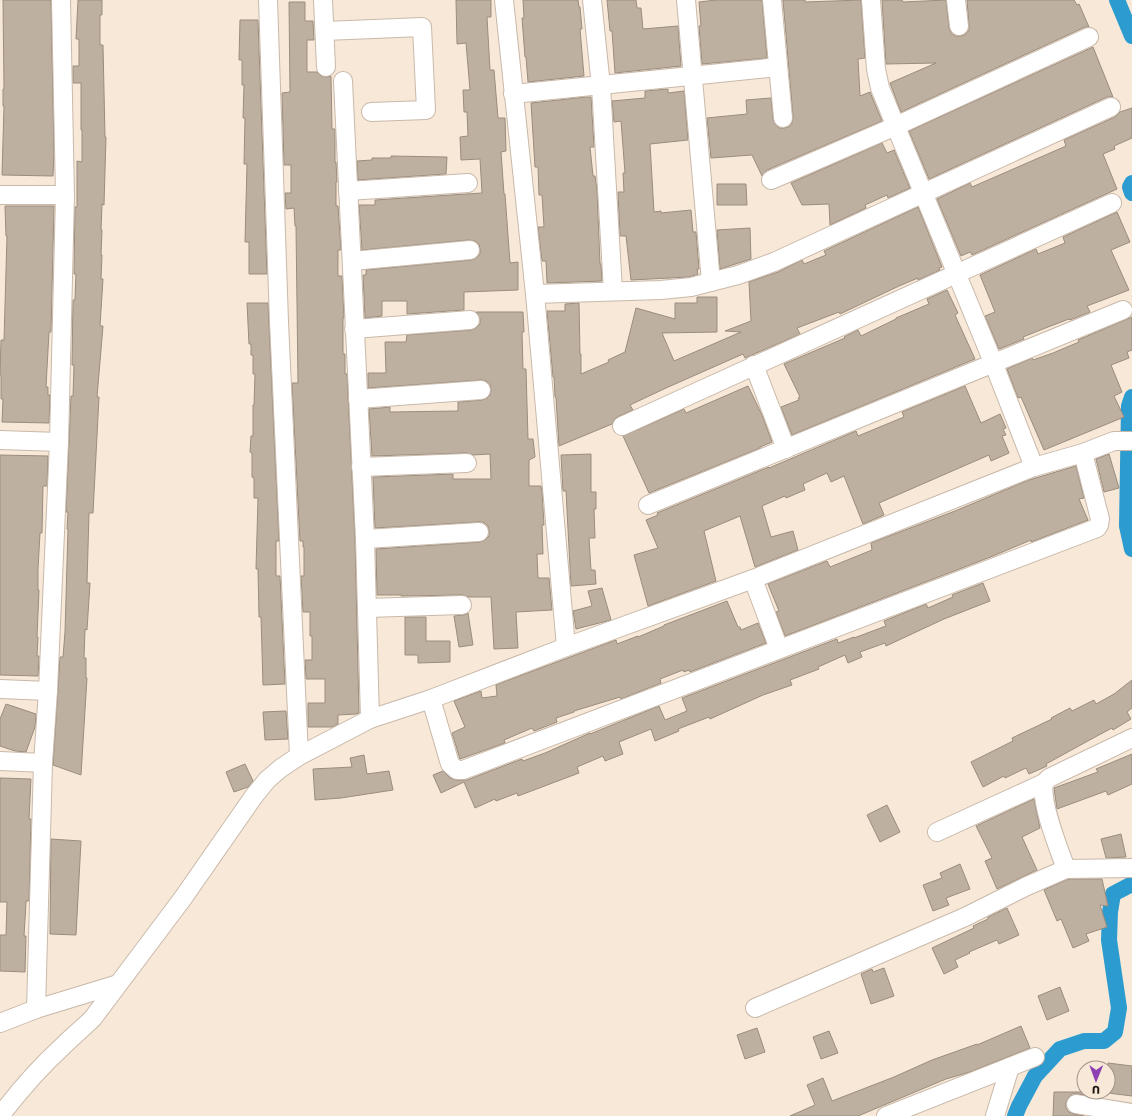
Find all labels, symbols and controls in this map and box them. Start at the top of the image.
north arrow [1076,1060,1116,1100]
text: U [1092,1083,1100,1096]

